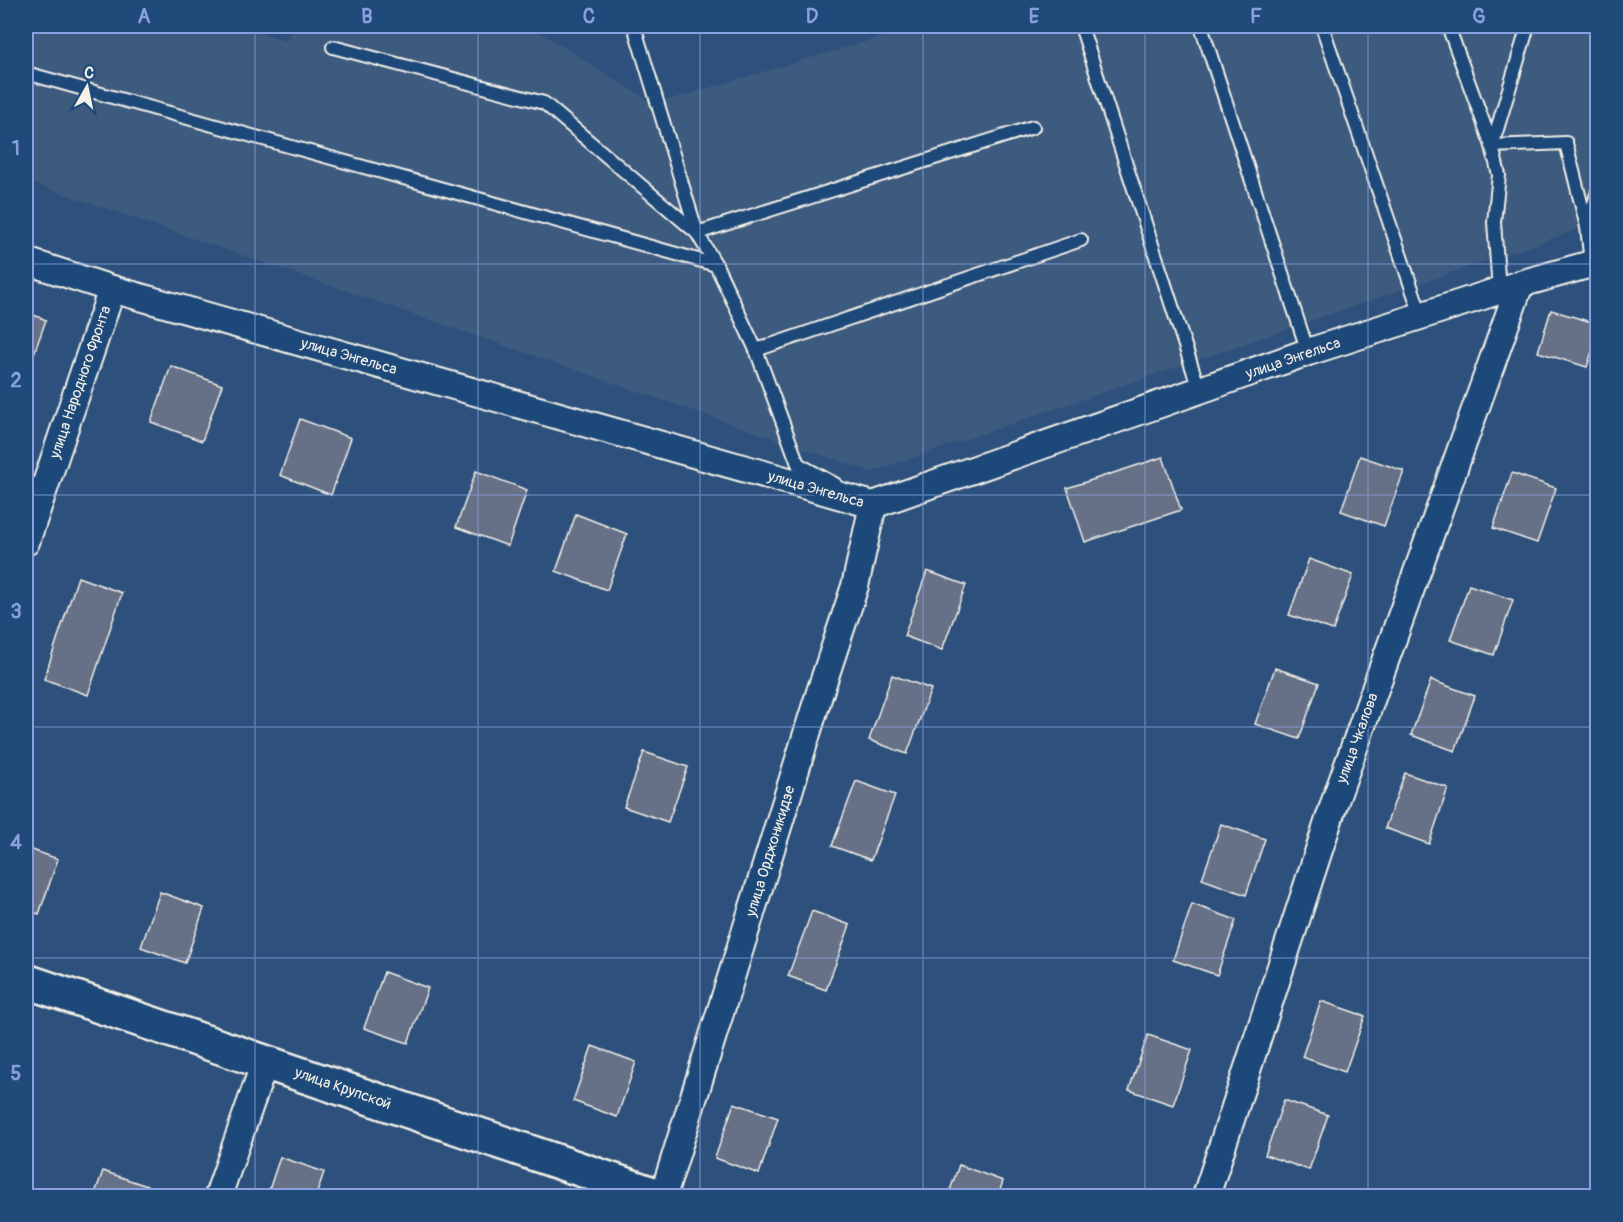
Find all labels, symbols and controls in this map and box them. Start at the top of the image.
text: A [138,4,151,29]
text: B [361,4,373,29]
text: C [583,4,595,29]
text: D [806,4,819,29]
text: E [1029,4,1040,29]
text: F [1250,4,1262,29]
text: G [1472,4,1486,29]
north arrow [57,57,117,117]
text: С [83,63,96,84]
text: 1 [12,136,20,161]
street label: улица Народного Фронта [45,303,116,462]
street label: улица Энгельса [298,333,399,379]
street label: улица Энгельса [1242,333,1343,384]
text: 2 [10,368,22,393]
street label: улица Энгельса [765,466,866,512]
text: 3 [10,599,22,624]
street label: улица Чкалова [1332,690,1383,787]
street label: улица Орджоникидзе [741,783,800,920]
text: 4 [10,830,22,855]
text: 5 [11,1061,22,1086]
street label: улица Крупской [291,1063,394,1114]

